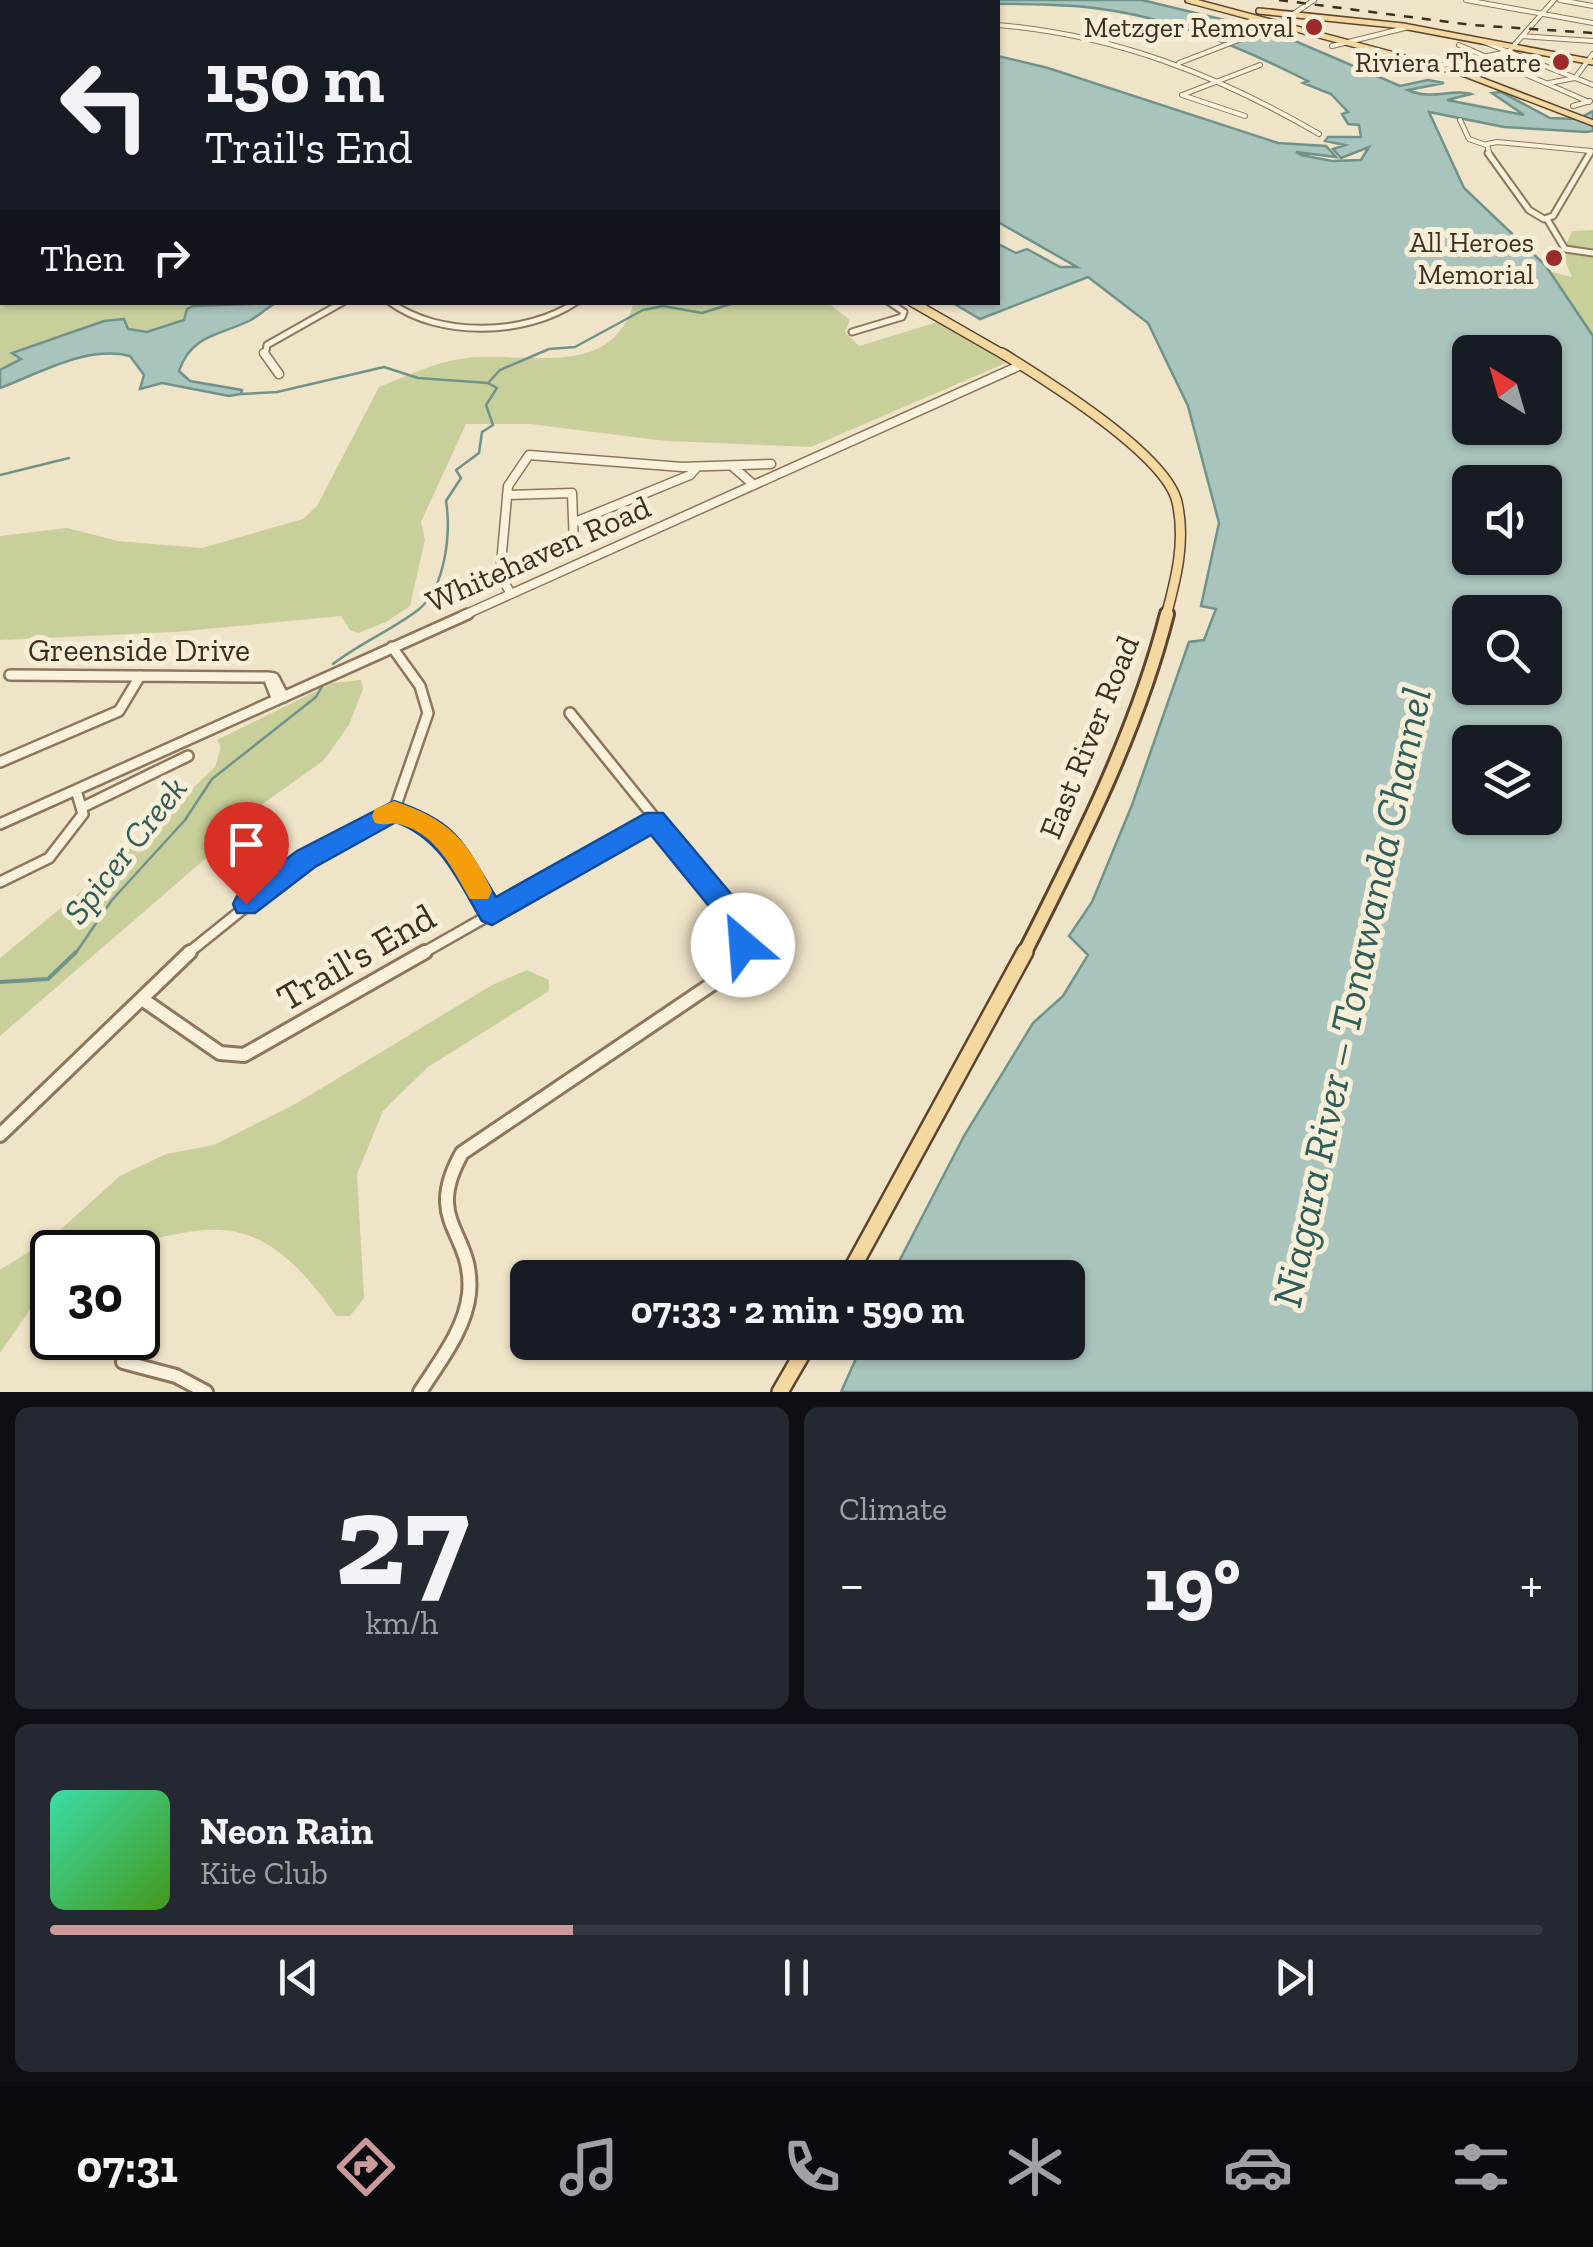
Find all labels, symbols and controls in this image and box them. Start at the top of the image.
place label: Metzger Removal [1084,11,1294,44]
marker: Metzger Removal [1303,16,1325,38]
text: 150 m [205,36,385,120]
icon: left [40,40,170,170]
place label: Riviera Theatre [1355,46,1541,79]
marker: Riviera Theatre [1550,51,1572,73]
text: Trail's End [205,121,413,175]
place label: All Heroes Memorial [1409,226,1534,291]
icon: right [144,230,199,285]
text: Then [40,235,124,281]
marker: All Heroes Memorial [1543,247,1565,269]
north arrow [1452,335,1562,445]
map controls [1452,335,1562,835]
button: sound [1452,465,1562,575]
street label: Whitehaven Road [420,487,656,620]
button: search [1452,595,1562,705]
street label: East River Road [1031,630,1147,844]
street label: Greenside Drive [28,631,250,669]
water label: Niagara River – Tonawanda Channel [1261,683,1442,1311]
button: layers [1452,725,1562,835]
water label: Spicer Creek [54,768,196,932]
pin [204,802,289,905]
icon: arrive [219,817,274,872]
street label: Trail's End [269,893,443,1021]
position arrow [691,893,795,997]
speed limit sign: 30 [30,1230,160,1360]
text: 07:33 · 2 min · 590 m [631,1287,964,1333]
text: 27 [335,1461,469,1617]
text: Climate [839,1490,947,1528]
text: 19° [1144,1539,1241,1629]
text: − [839,1551,865,1617]
text: + [1520,1551,1543,1617]
text: km/h [365,1604,439,1642]
text: Neon Rain [200,1808,373,1854]
text: Kite Club [200,1854,328,1892]
icon: previous [271,1950,326,2005]
icon: pause [769,1950,824,2005]
icon: next [1267,1950,1322,2005]
icon: directions [331,2132,401,2202]
icon: music [554,2132,624,2202]
icon: phone [777,2132,847,2202]
icon: climate [1000,2132,1070,2202]
icon: car [1223,2132,1293,2202]
icon: filters [1446,2132,1516,2202]
text: 07:31 [77,2140,178,2194]

